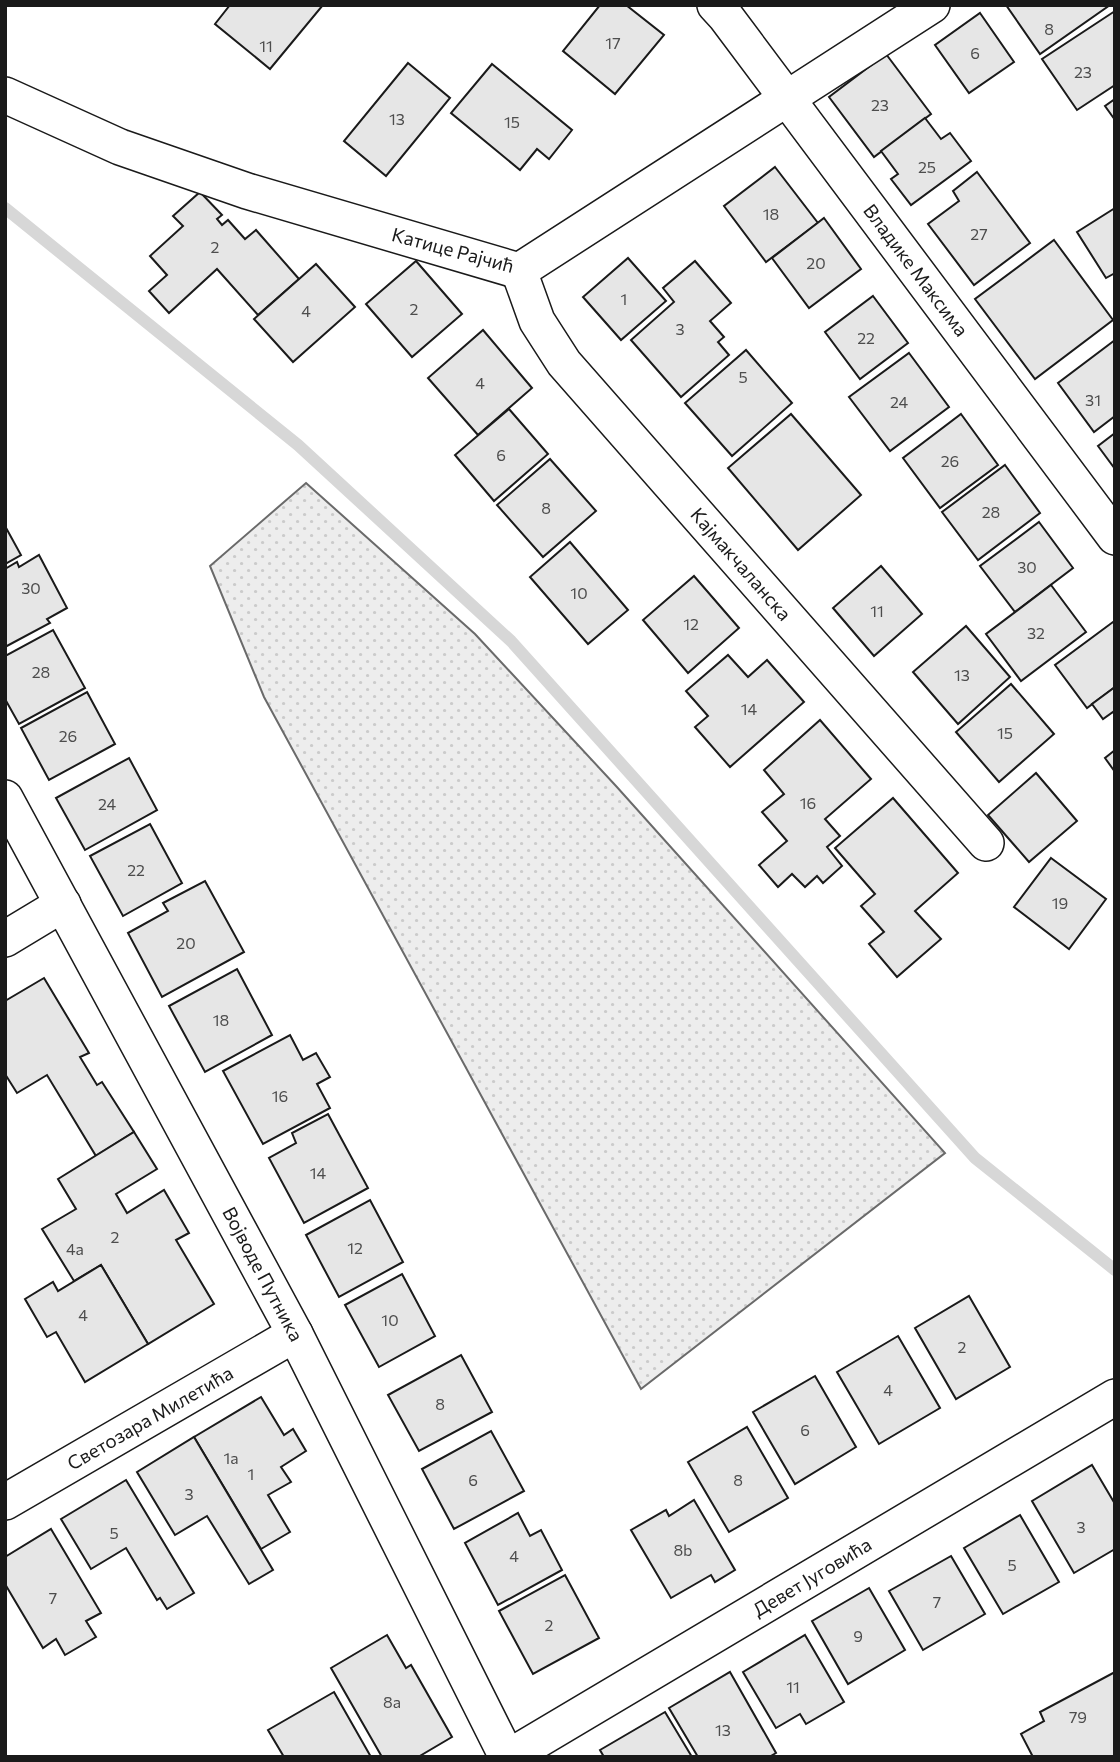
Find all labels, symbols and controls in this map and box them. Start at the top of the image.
house number: 8 [1044,19,1054,38]
house number: 17 [605,33,621,52]
house number: 11 [259,36,273,55]
house number: 6 [970,43,980,62]
house number: 23 [1074,62,1092,81]
house number: 23 [871,95,889,114]
house number: 13 [389,109,405,128]
house number: 15 [504,112,520,131]
house number: 25 [918,157,936,176]
street label: Владике Максима [859,199,974,340]
house number: 18 [763,204,779,223]
street label: Катице Рајчић [389,222,517,277]
house number: 27 [970,224,988,243]
house number: 2 [211,237,220,256]
house number: 20 [806,253,826,272]
house number: 1 [621,289,627,308]
house number: 2 [410,299,419,318]
house number: 4 [301,301,311,320]
house number: 3 [675,319,685,338]
house number: 22 [857,328,875,347]
house number: 5 [738,367,748,386]
house number: 4 [475,373,485,392]
house number: 31 [1085,390,1101,409]
house number: 24 [890,392,908,411]
house number: 6 [496,445,506,464]
house number: 26 [941,451,959,470]
house number: 8 [541,498,551,517]
house number: 28 [982,502,1000,521]
street label: Кајмакчаланска [686,503,797,625]
house number: 30 [1017,557,1037,576]
house number: 30 [21,578,41,597]
house number: 10 [570,583,588,602]
house number: 11 [870,601,884,620]
house number: 12 [683,614,699,633]
house number: 32 [1027,623,1045,642]
house number: 28 [32,662,50,681]
house number: 13 [954,665,970,684]
house number: 14 [741,699,758,718]
house number: 15 [997,723,1013,742]
house number: 26 [59,726,77,745]
house number: 16 [800,793,816,812]
house number: 24 [98,794,116,813]
house number: 22 [127,860,145,879]
house number: 19 [1052,893,1068,912]
house number: 20 [176,933,196,952]
house number: 18 [213,1010,229,1029]
house number: 16 [272,1086,288,1105]
house number: 14 [310,1163,327,1182]
street label: Војводе Путника [218,1202,309,1345]
house number: 2 [111,1227,120,1246]
house number: 12 [347,1238,363,1257]
house number: 4a [66,1239,84,1258]
house number: 4 [78,1305,88,1324]
house number: 10 [381,1310,399,1329]
house number: 2 [958,1337,967,1356]
street label: Светозара Милетића [63,1361,237,1474]
house number: 4 [883,1380,893,1399]
house number: 8 [435,1394,445,1413]
house number: 6 [800,1420,810,1439]
house number: 1a [223,1448,239,1467]
house number: 1 [248,1464,254,1483]
house number: 6 [468,1470,478,1489]
house number: 8 [733,1470,743,1489]
house number: 3 [184,1484,194,1503]
house number: 3 [1076,1517,1086,1536]
house number: 5 [109,1523,119,1542]
street label: Девет Југовића [748,1532,875,1621]
house number: 8b [673,1540,693,1559]
house number: 4 [509,1546,519,1565]
house number: 5 [1007,1555,1017,1574]
house number: 7 [49,1588,57,1607]
house number: 7 [933,1592,941,1611]
house number: 2 [545,1615,554,1634]
house number: 9 [853,1626,863,1645]
house number: 11 [786,1677,800,1696]
house number: 8a [383,1692,401,1711]
house number: 79 [1069,1707,1087,1726]
house number: 13 [715,1720,731,1739]

